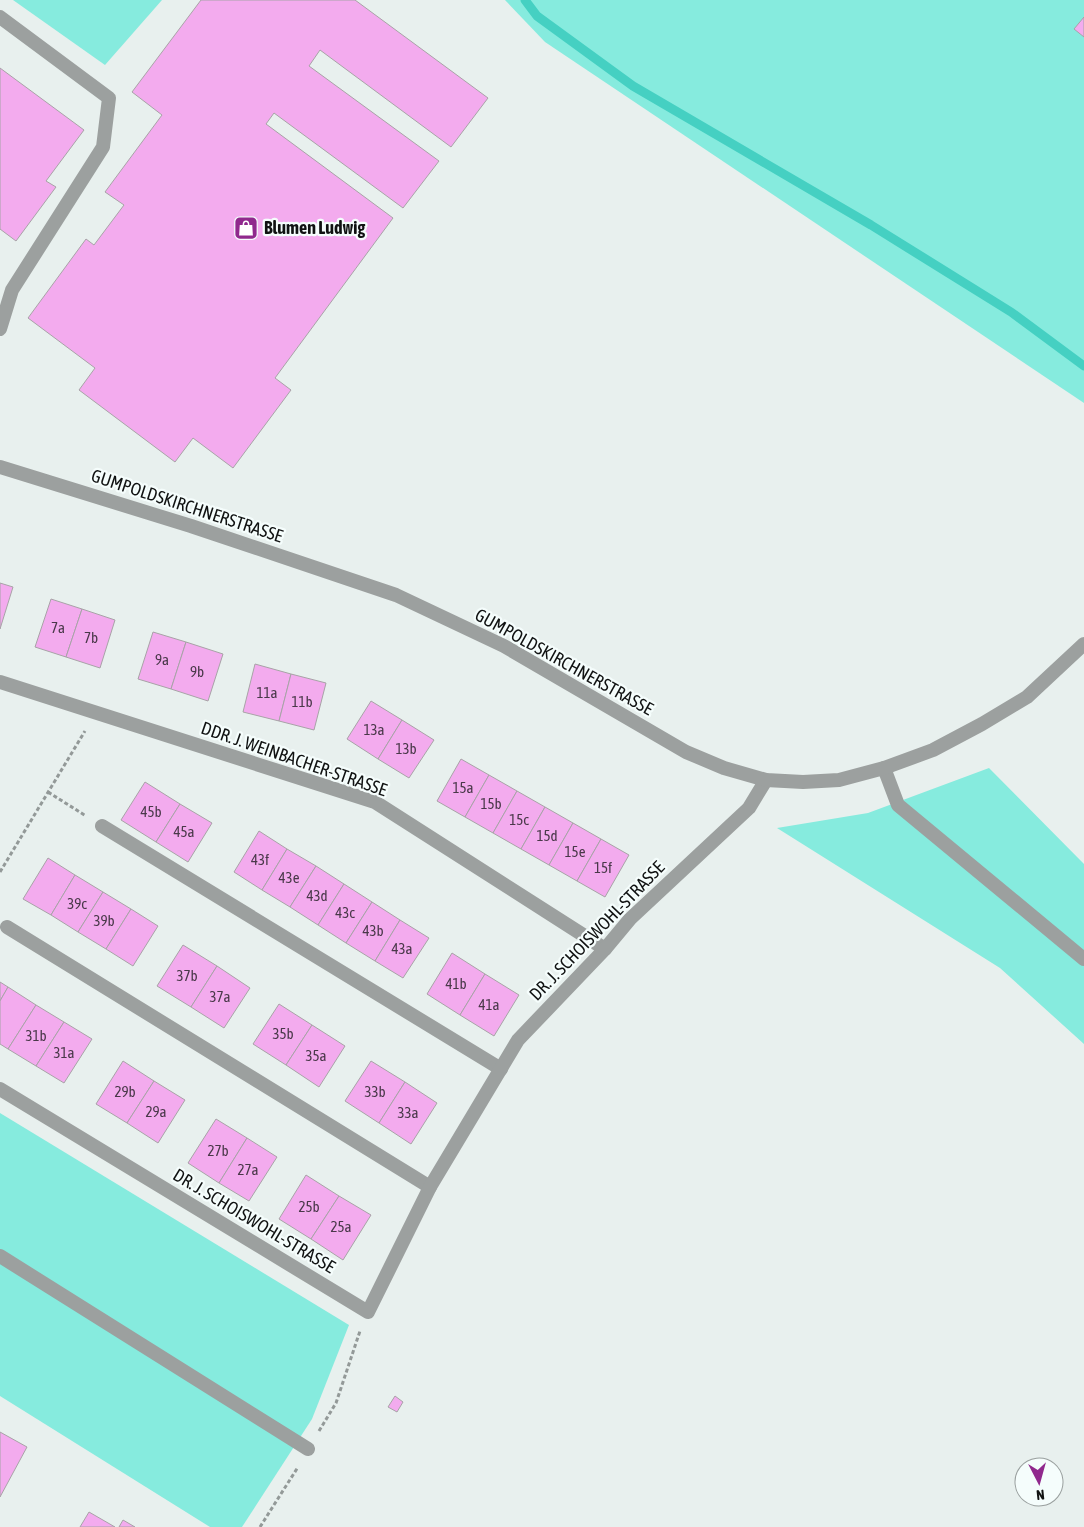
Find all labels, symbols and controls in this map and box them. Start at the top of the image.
shop icon: Blumen Ludwig [233,215,259,241]
place label: Blumen Ludwig [264,217,365,238]
street label: GUMPOLDSKIRCHNERSTRASSE [89,465,286,547]
street label: GUMPOLDSKIRCHNERSTRASSE [472,604,657,719]
house number: 7a [51,619,65,636]
house number: 7b [84,629,98,646]
house number: 9a [155,651,169,668]
house number: 9b [190,663,204,680]
house number: 11a [256,684,278,701]
house number: 11b [291,693,313,710]
street label: DDR. J. WEINBACHER-STRASSE [199,717,390,800]
house number: 13a [363,721,385,738]
house number: 13b [395,740,417,757]
house number: 15a [452,779,474,796]
house number: 15b [480,795,502,812]
house number: 45b [140,803,162,820]
house number: 15c [509,811,529,828]
house number: 45a [173,823,195,840]
house number: 15d [536,827,558,844]
house number: 15e [565,843,586,860]
house number: 43f [251,851,269,868]
street label: DR. J. SCHOISWOHL-STRASSE [525,857,669,1005]
house number: 15f [594,859,612,876]
house number: 43e [279,869,300,886]
house number: 43d [306,887,328,904]
house number: 39c [67,895,87,912]
house number: 43c [335,904,355,921]
house number: 39b [93,912,115,929]
house number: 43b [362,922,384,939]
house number: 43a [391,940,413,957]
house number: 37b [176,967,198,984]
house number: 41b [445,975,467,992]
house number: 37a [209,988,231,1005]
house number: 41a [478,996,500,1013]
house number: 35b [272,1025,294,1042]
house number: 31b [25,1027,47,1044]
house number: 31a [53,1044,75,1061]
house number: 35a [305,1047,327,1064]
house number: 29b [114,1083,136,1100]
house number: 33b [364,1083,386,1100]
house number: 29a [145,1103,167,1120]
house number: 33a [397,1104,419,1121]
house number: 27b [207,1142,229,1159]
house number: 27a [237,1161,259,1178]
street label: DR. J. SCHOISWOHL-STRASSE [170,1164,339,1277]
house number: 25b [298,1198,320,1215]
house number: 25a [330,1218,352,1235]
north arrow [1014,1457,1064,1507]
text: N [1035,1487,1045,1503]

